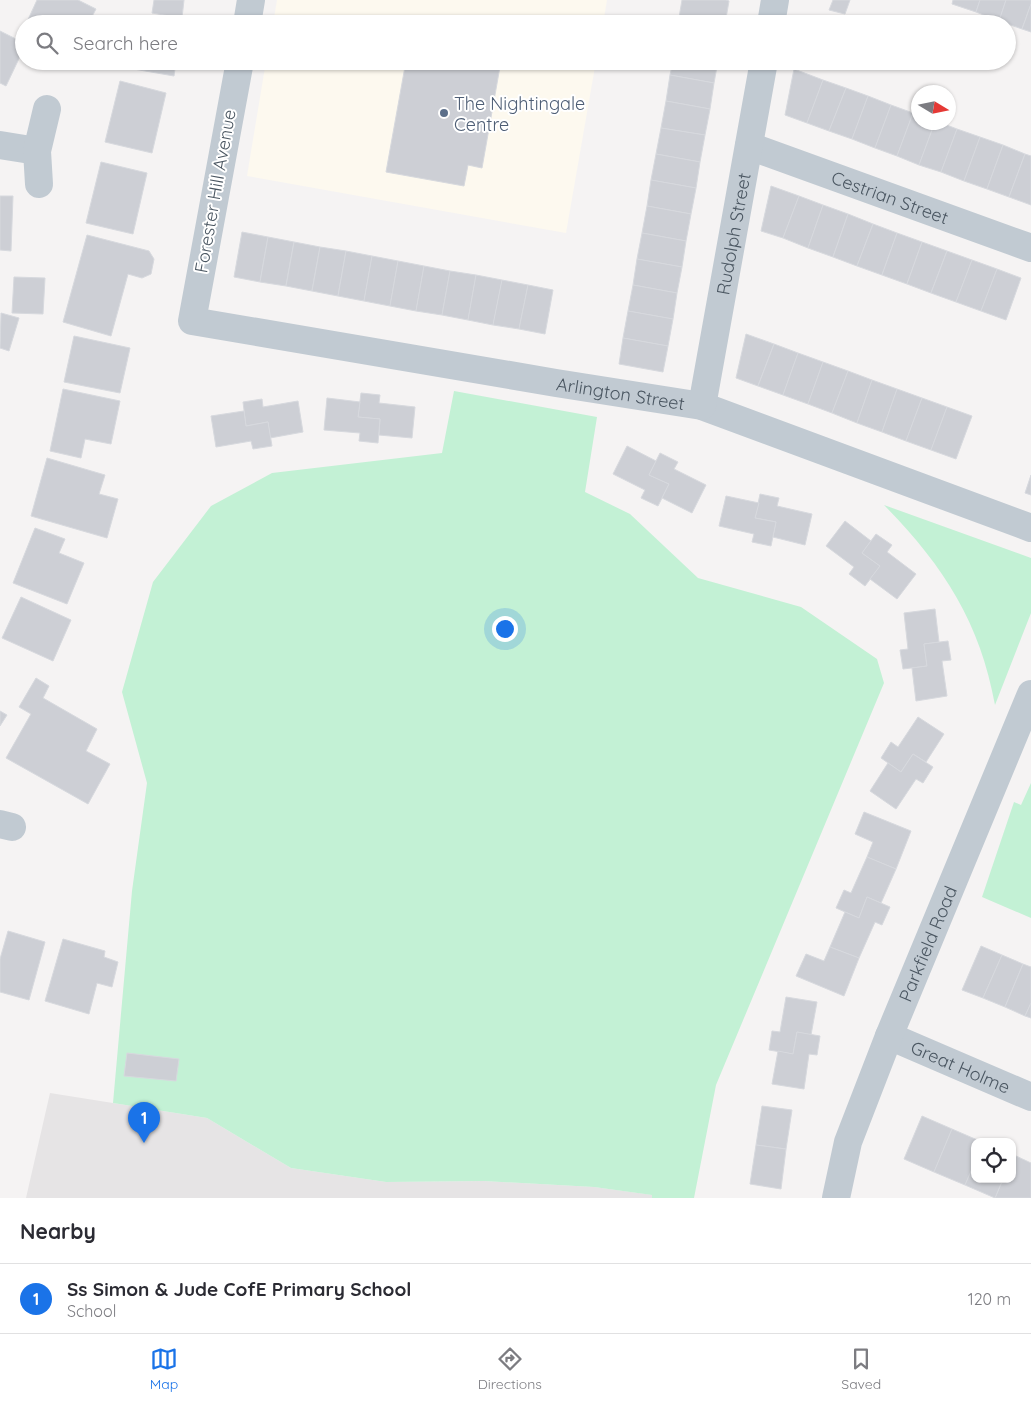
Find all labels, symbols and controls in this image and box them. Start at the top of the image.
search box [15,15,1016,70]
icon: search [33,29,61,57]
text: Search here [73,31,178,55]
north arrow [911,85,956,130]
place label: The Nightingale Centre [454,92,585,136]
street label: Forester Hill Avenue [189,107,241,275]
marker: The Nightingale Centre [438,107,450,119]
street label: Cestrian Street [828,165,952,229]
street label: Rudolph Street [711,171,755,297]
street label: Arlington Street [555,372,686,415]
your location [492,616,518,642]
street label: Parkfield Road [893,882,962,1005]
street label: Great Holme [908,1035,1014,1098]
pin: 1 [128,1102,160,1143]
map controls [971,1138,1016,1183]
button: locate [971,1138,1016,1183]
text: Nearby [20,1218,96,1244]
text: Ss Simon & Jude CofE Primary School [67,1277,411,1301]
text: 1 [33,1289,39,1309]
text: 120 m [968,1289,1011,1309]
text: School [67,1301,116,1321]
tab: Map [150,1345,178,1393]
tab: Directions [478,1345,542,1393]
tab: Saved [841,1345,881,1393]

